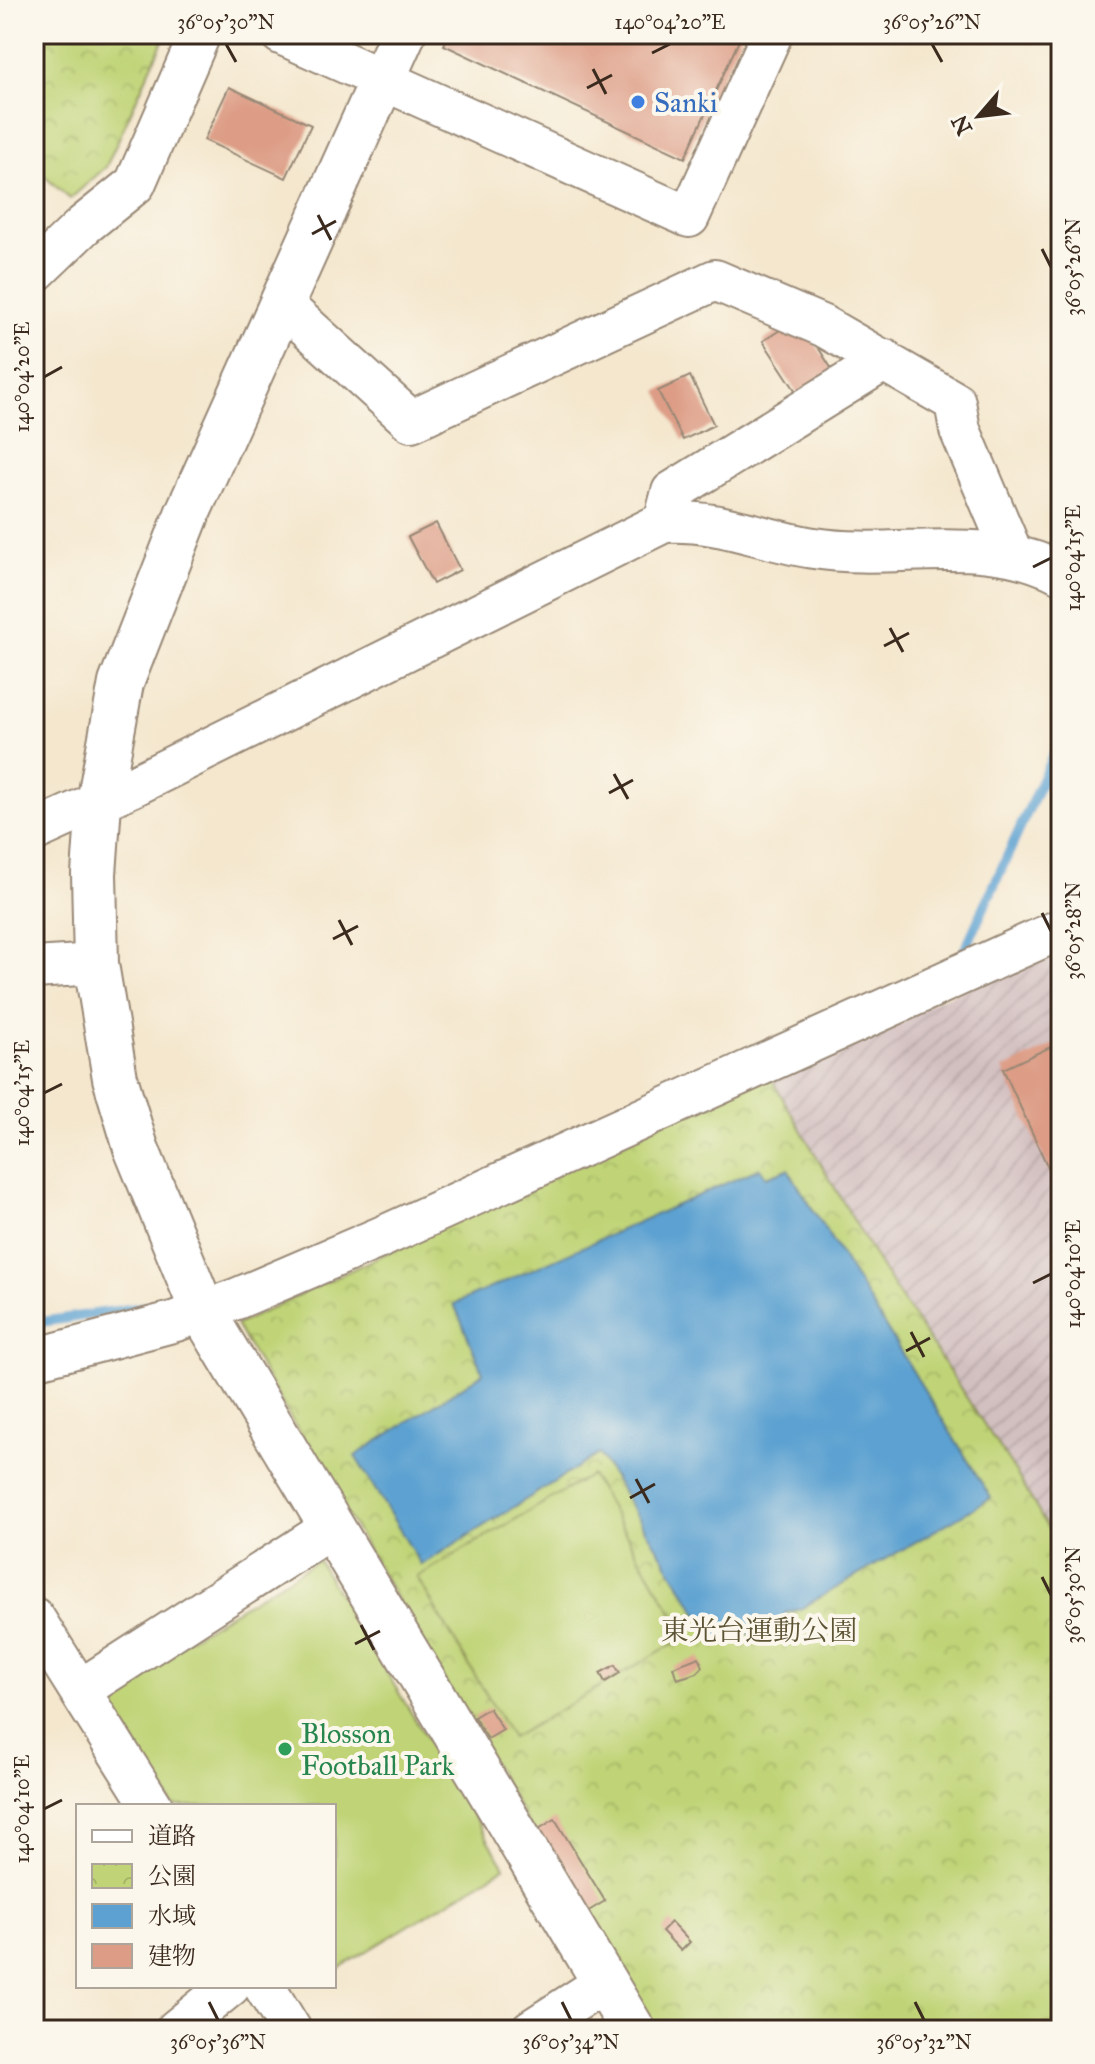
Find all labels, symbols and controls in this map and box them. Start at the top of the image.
text: 36°05'30"N [177,10,275,34]
text: 140°04'20"E [615,10,725,34]
text: 36°05'26"N [883,10,981,34]
north arrow [939,76,1019,156]
place label: Sanki [654,85,718,120]
marker: Sanki [629,93,647,111]
text: N [945,110,978,140]
text: 36°05'26"N [1061,218,1085,316]
text: 140°04'20"E [10,322,34,432]
text: 140°04'15"E [1061,505,1085,611]
text: 36°05'28"N [1061,882,1085,980]
text: 140°04'15"E [10,1040,34,1146]
text: 140°04'10"E [1061,1220,1085,1328]
text: 36°05'30"N [1061,1546,1085,1644]
park label: 東光台運動公園 [661,1613,857,1648]
place label: Blosson Football Park [301,1716,454,1783]
marker: Blosson Football Park [276,1740,294,1758]
text: 140°04'10"E [10,1755,34,1863]
legend [76,1804,336,1988]
text: 道路 [148,1821,196,1851]
text: 公園 [148,1861,196,1891]
text: 水域 [148,1901,196,1931]
text: 建物 [148,1941,196,1971]
text: 36°05'36"N [170,2030,266,2054]
text: 36°05'34"N [523,2030,619,2054]
text: 36°05'32"N [876,2030,972,2054]

